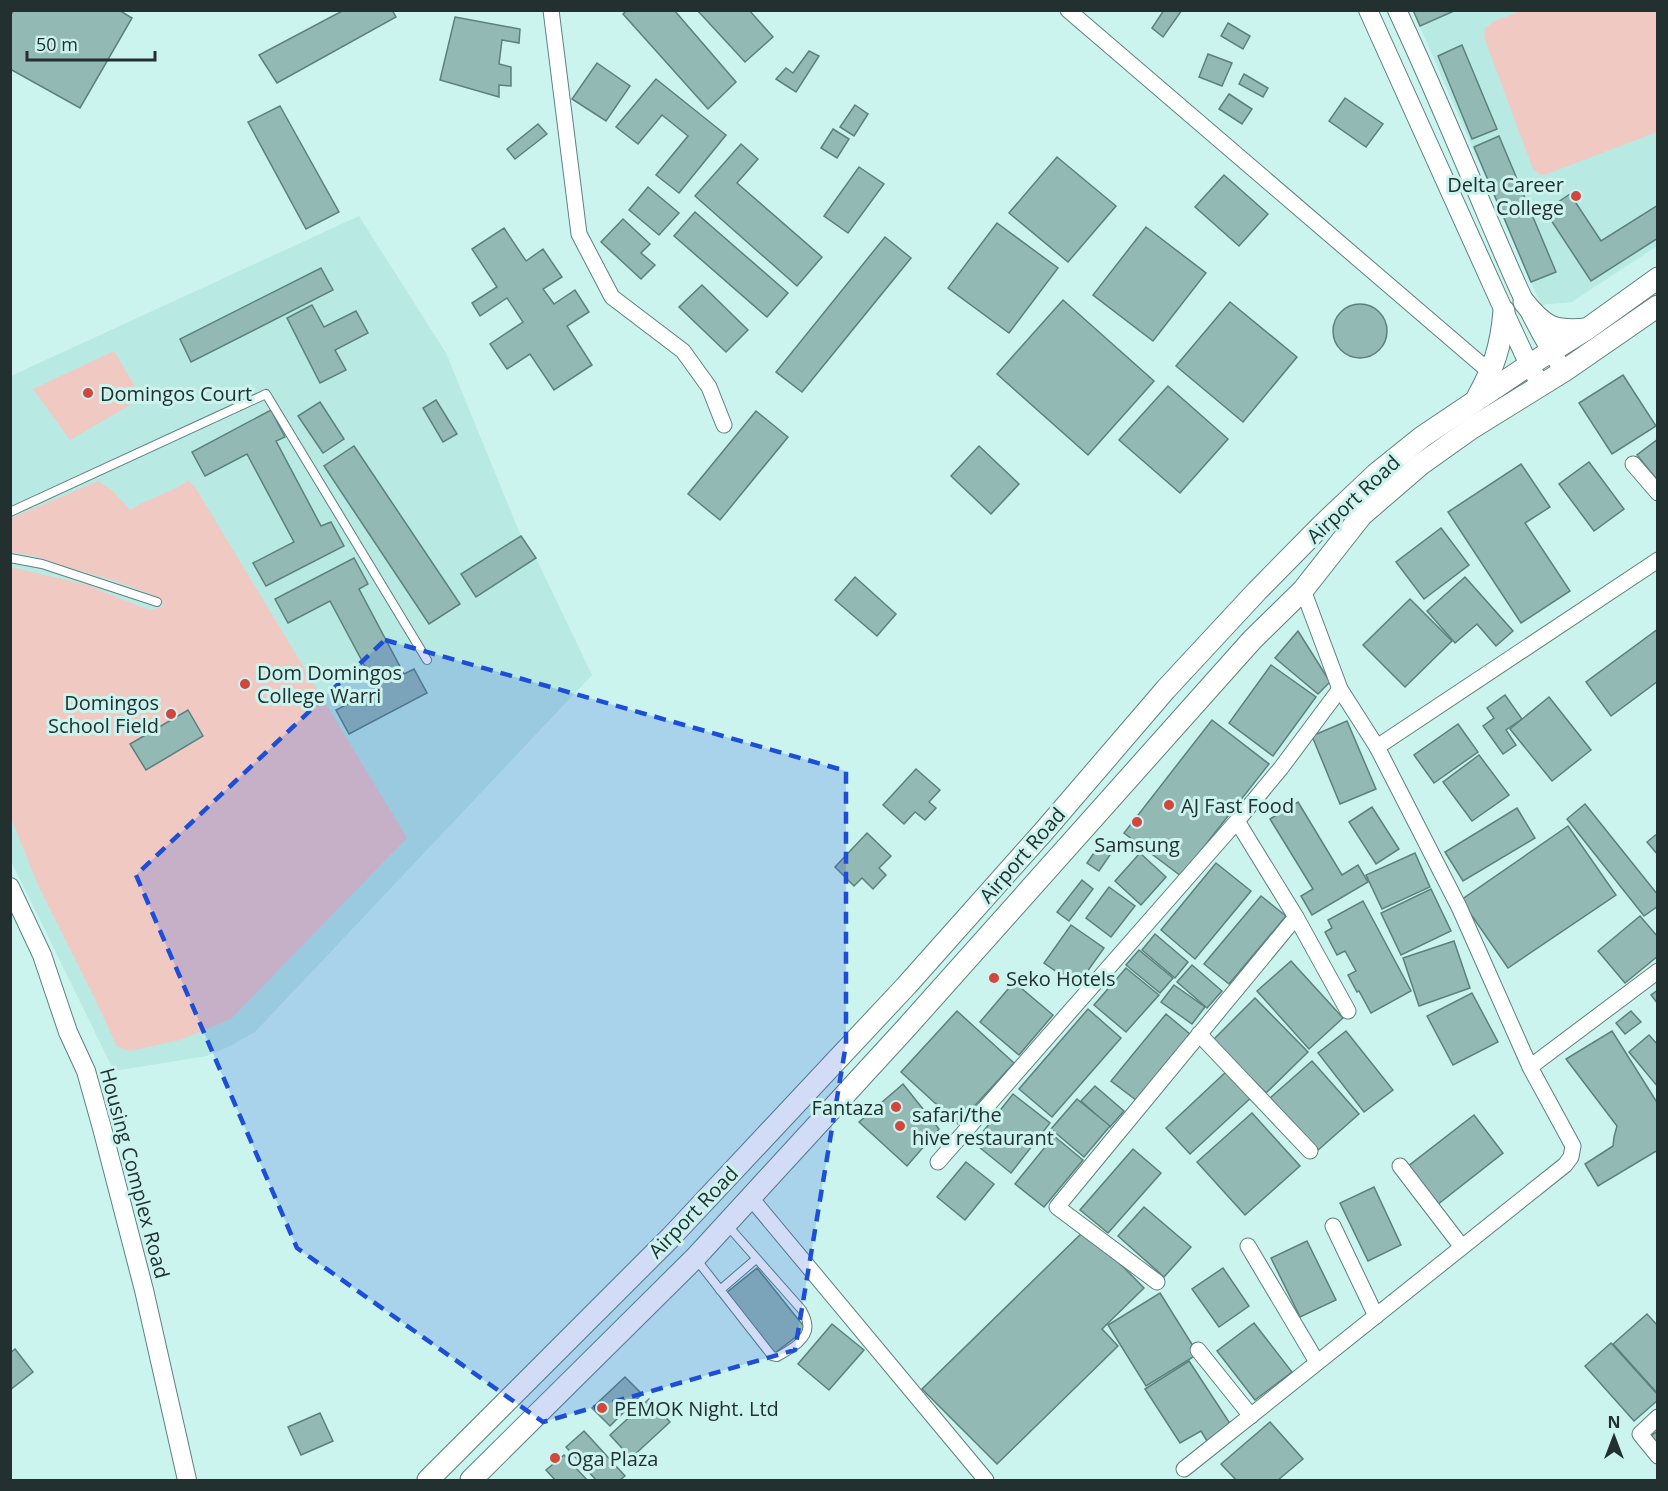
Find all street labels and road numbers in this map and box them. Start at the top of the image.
street label: Airport Road [1301,449,1405,549]
street label: Airport Road [973,801,1071,909]
street label: Housing Complex Road [94,1065,176,1281]
street label: Airport Road [642,1160,744,1264]

